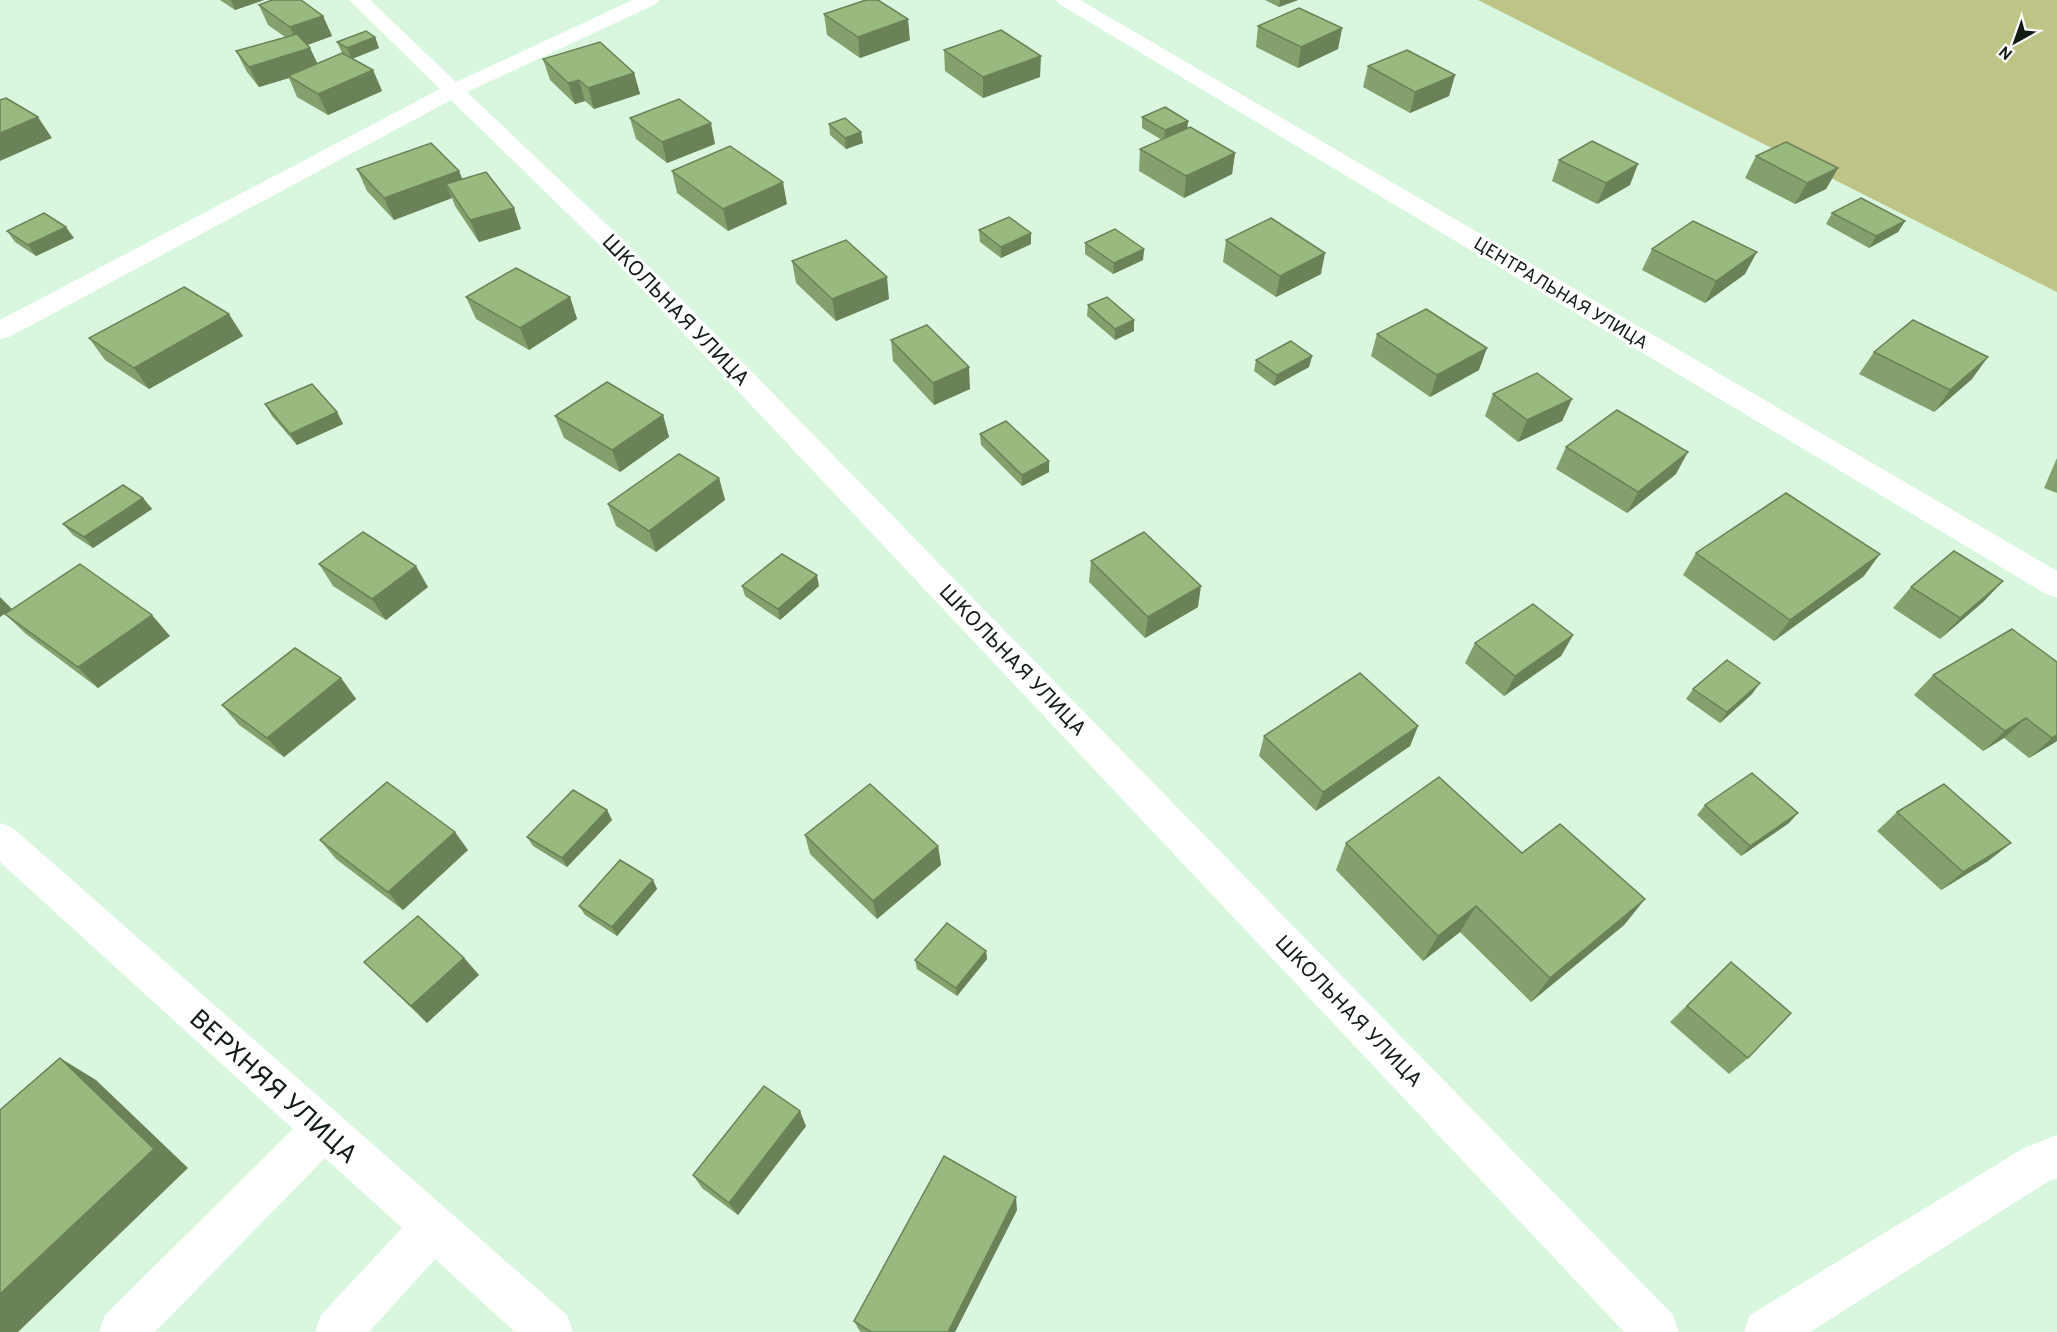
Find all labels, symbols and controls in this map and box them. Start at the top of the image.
north arrow [1985,12,2045,72]
text: N [1996,41,2017,63]
street label: ШКОЛЬНАЯ УЛИЦА [595,229,755,393]
street label: ЦЕНТРАЛЬНАЯ УЛИЦА [1469,233,1652,355]
street label: ШКОЛЬНАЯ УЛИЦА [932,579,1092,743]
street label: ШКОЛЬНАЯ УЛИЦА [1268,930,1428,1094]
street label: ВЕРХНЯЯ УЛИЦА [181,1003,363,1172]

